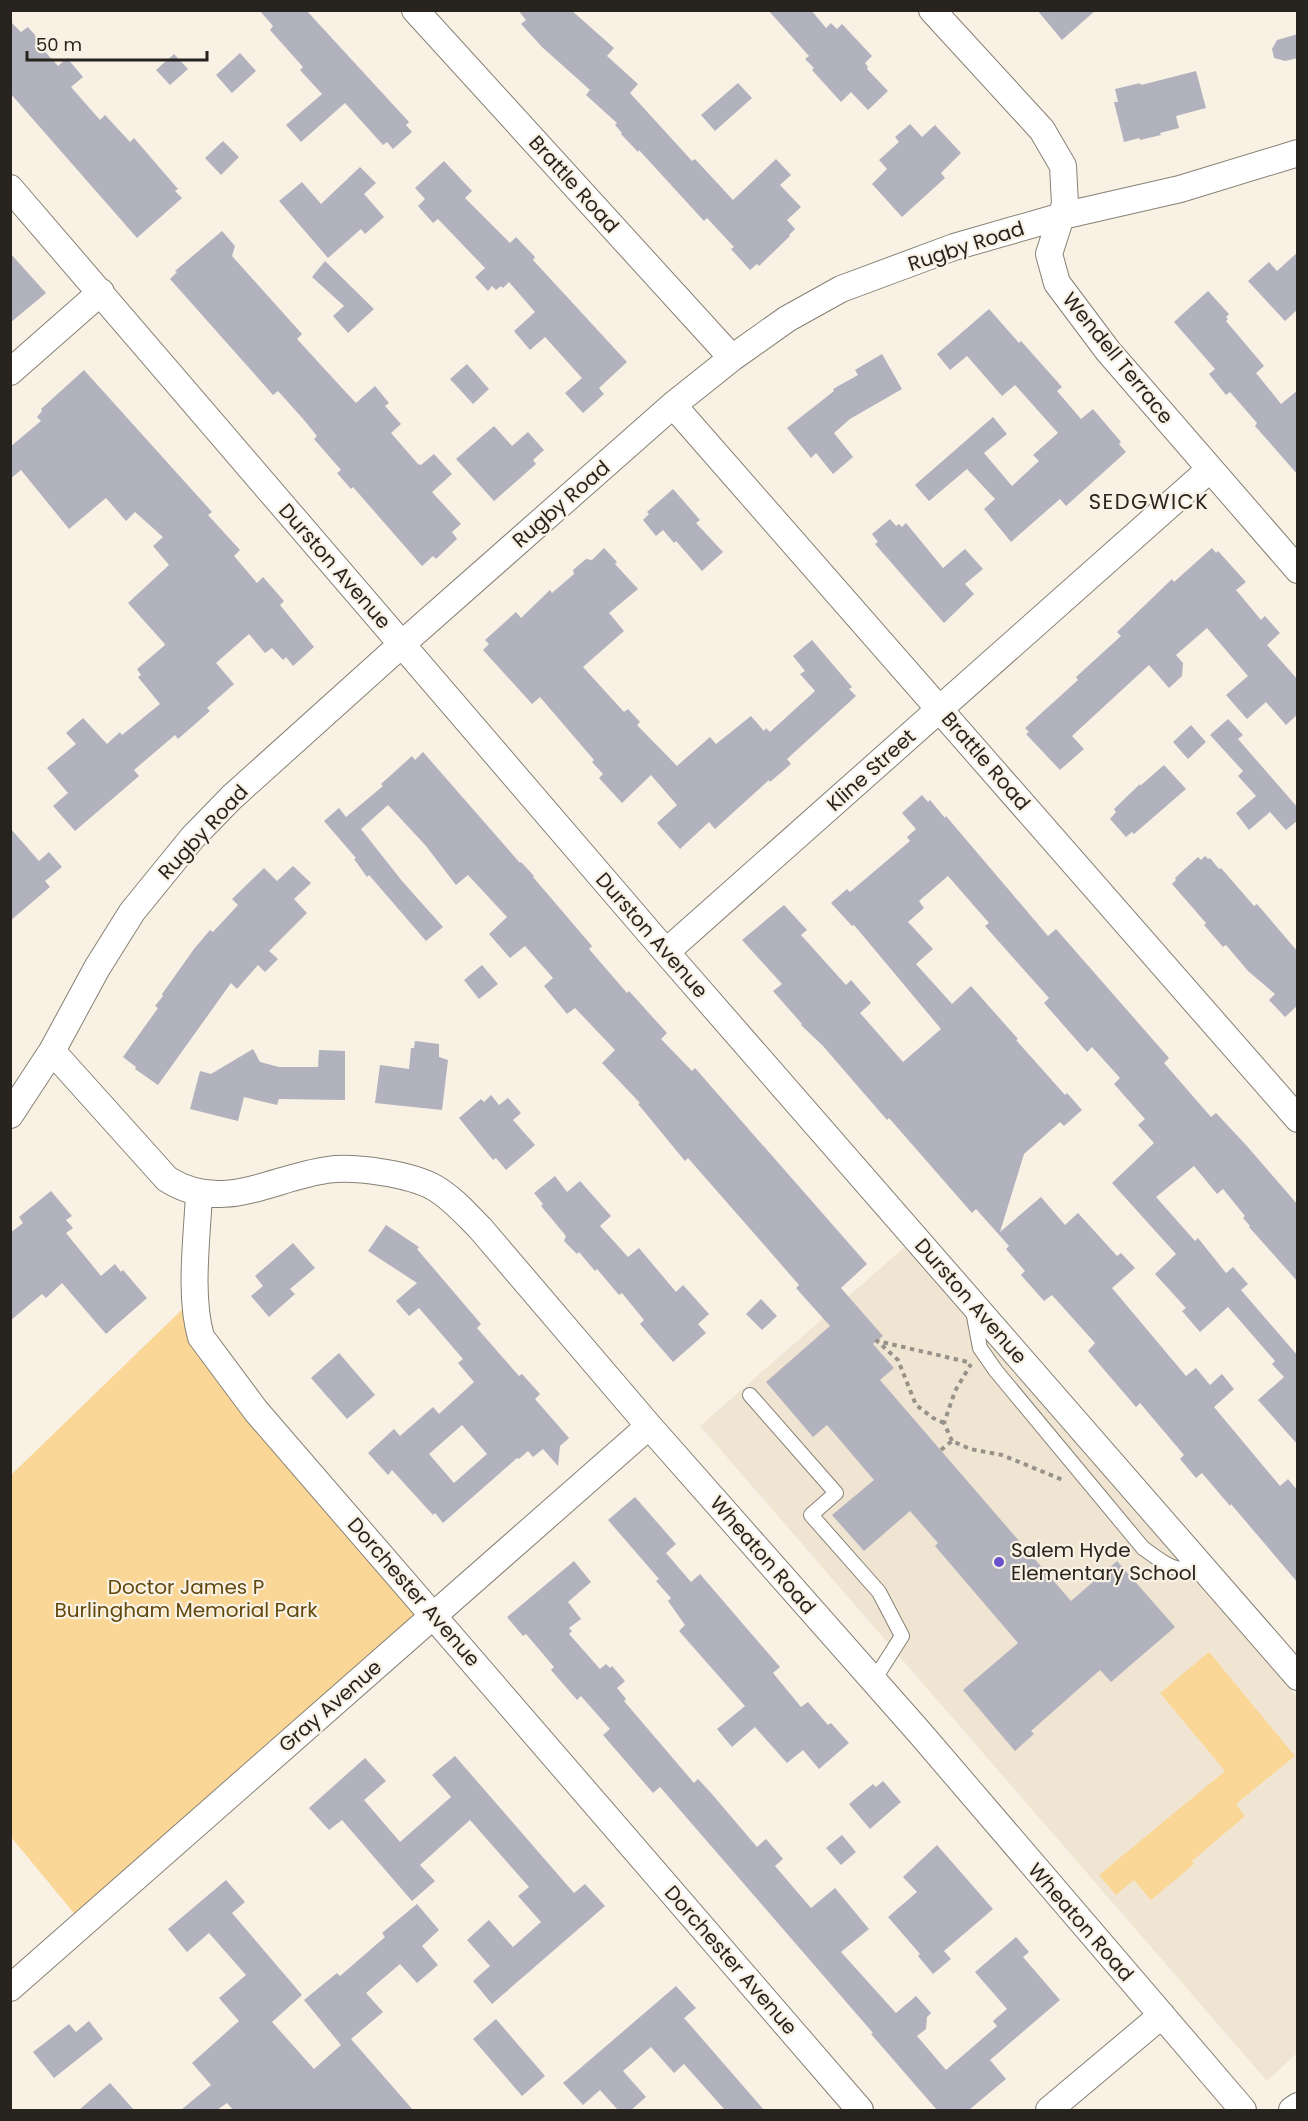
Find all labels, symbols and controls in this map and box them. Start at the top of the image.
scale bar [27,24,207,62]
text: 50 m [36,32,82,57]
street label: Brattle Road [523,129,625,239]
street label: Rugby Road [904,214,1028,278]
street label: Wendell Terrace [1056,286,1180,430]
street label: Rugby Road [506,454,616,554]
district label: SEDGWICK [1089,487,1209,516]
street label: Durston Avenue [273,497,397,635]
street label: Brattle Road [935,706,1037,816]
street label: Kline Street [820,722,922,818]
street label: Rugby Road [152,778,254,886]
street label: Durston Avenue [590,866,714,1004]
street label: Durston Avenue [909,1232,1033,1370]
street label: Wheaton Road [704,1490,822,1620]
street label: Dorchester Avenue [341,1511,487,1673]
place label: Salem Hyde Elementary School [1011,1536,1196,1587]
marker: Salem Hyde Elementary School [992,1555,1006,1569]
park label: Doctor James P Burlingham Memorial Park [55,1573,318,1624]
street label: Gray Avenue [272,1653,388,1759]
street label: Wheaton Road [1022,1857,1140,1987]
street label: Dorchester Avenue [658,1879,804,2041]

